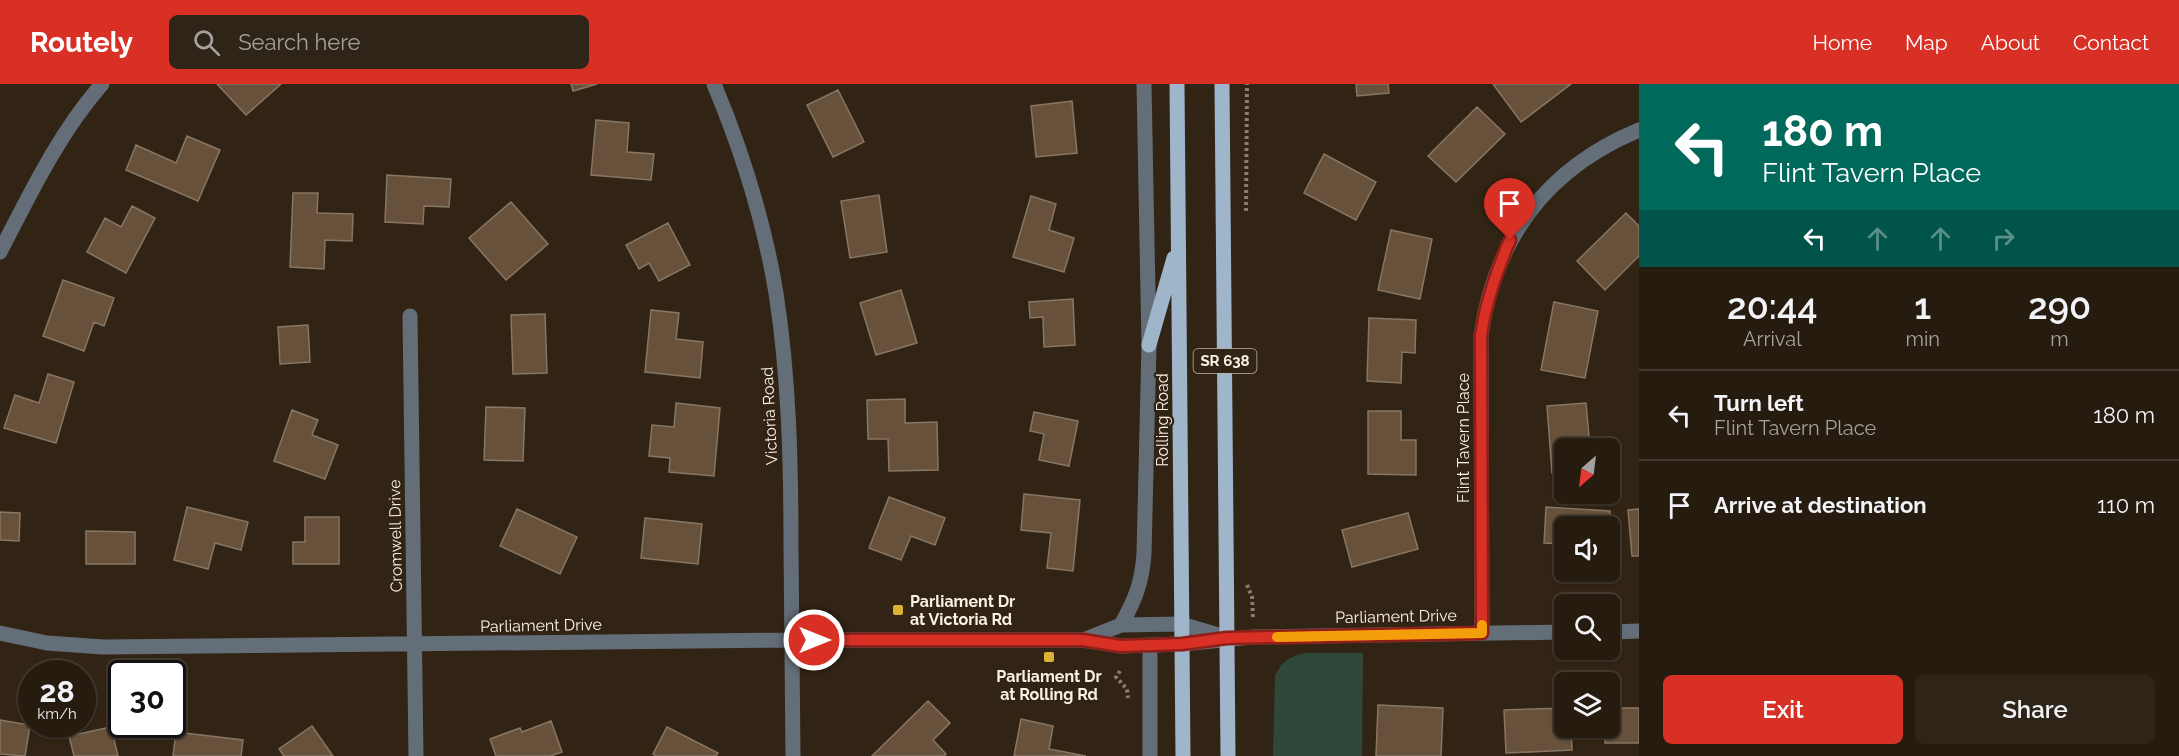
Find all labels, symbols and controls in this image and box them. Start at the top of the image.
search box [169,15,589,69]
text: Routely [30,26,133,59]
icon: search [190,26,223,59]
text: Search here [238,29,360,55]
text: Home [1813,30,1872,55]
text: Map [1905,30,1948,55]
text: About [1981,30,2040,55]
text: Contact [2073,30,2149,55]
text: 180 m [1762,107,1883,156]
icon: left [1663,108,1741,186]
text: Flint Tavern Place [1762,157,1981,188]
pin [1484,178,1535,240]
icon: arrive [1493,187,1526,220]
icon: left [1798,222,1831,255]
icon: ahead [1861,222,1894,255]
icon: ahead [1924,222,1957,255]
icon: right [1987,222,2020,255]
text: 20:44 [1727,285,1818,327]
text: 1 [1914,285,1931,327]
text: 290 [2028,285,2091,327]
text: Arrival [1743,327,1802,351]
text: min [1906,327,1940,351]
text: m [2050,327,2069,351]
road number: SR 638 [1194,349,1256,373]
street label: Victoria Road [757,366,782,465]
street label: Rolling Road [1153,373,1172,467]
street label: Flint Tavern Place [1454,373,1473,503]
text: Turn left [1714,390,1804,416]
icon: left [1663,399,1696,432]
text: 180 m [2093,402,2155,428]
text: Flint Tavern Place [1714,416,1876,440]
north arrow [1554,438,1620,504]
map controls [1554,438,1620,738]
street label: Cromwell Drive [385,479,406,593]
icon: arrive [1663,489,1696,522]
text: Arrive at destination [1714,492,1927,518]
text: 110 m [2097,492,2155,518]
button: sound [1554,516,1620,582]
place label: Parliament Dr at Victoria Rd [910,592,1015,629]
button: search [1554,594,1620,660]
marker: Parliament Dr at Victoria Rd [891,603,905,617]
street label: Parliament Drive [1335,606,1457,627]
position arrow [782,608,846,672]
street label: Parliament Drive [480,615,602,636]
marker: Parliament Dr at Rolling Rd [1042,650,1056,664]
speed limit sign: 30 [108,660,186,738]
place label: Parliament Dr at Rolling Rd [996,667,1102,704]
button: layers [1554,672,1620,738]
text: 28 [39,674,75,709]
button: Exit [1663,675,1903,744]
button: Share [1915,675,2155,744]
text: km/h [37,705,77,723]

